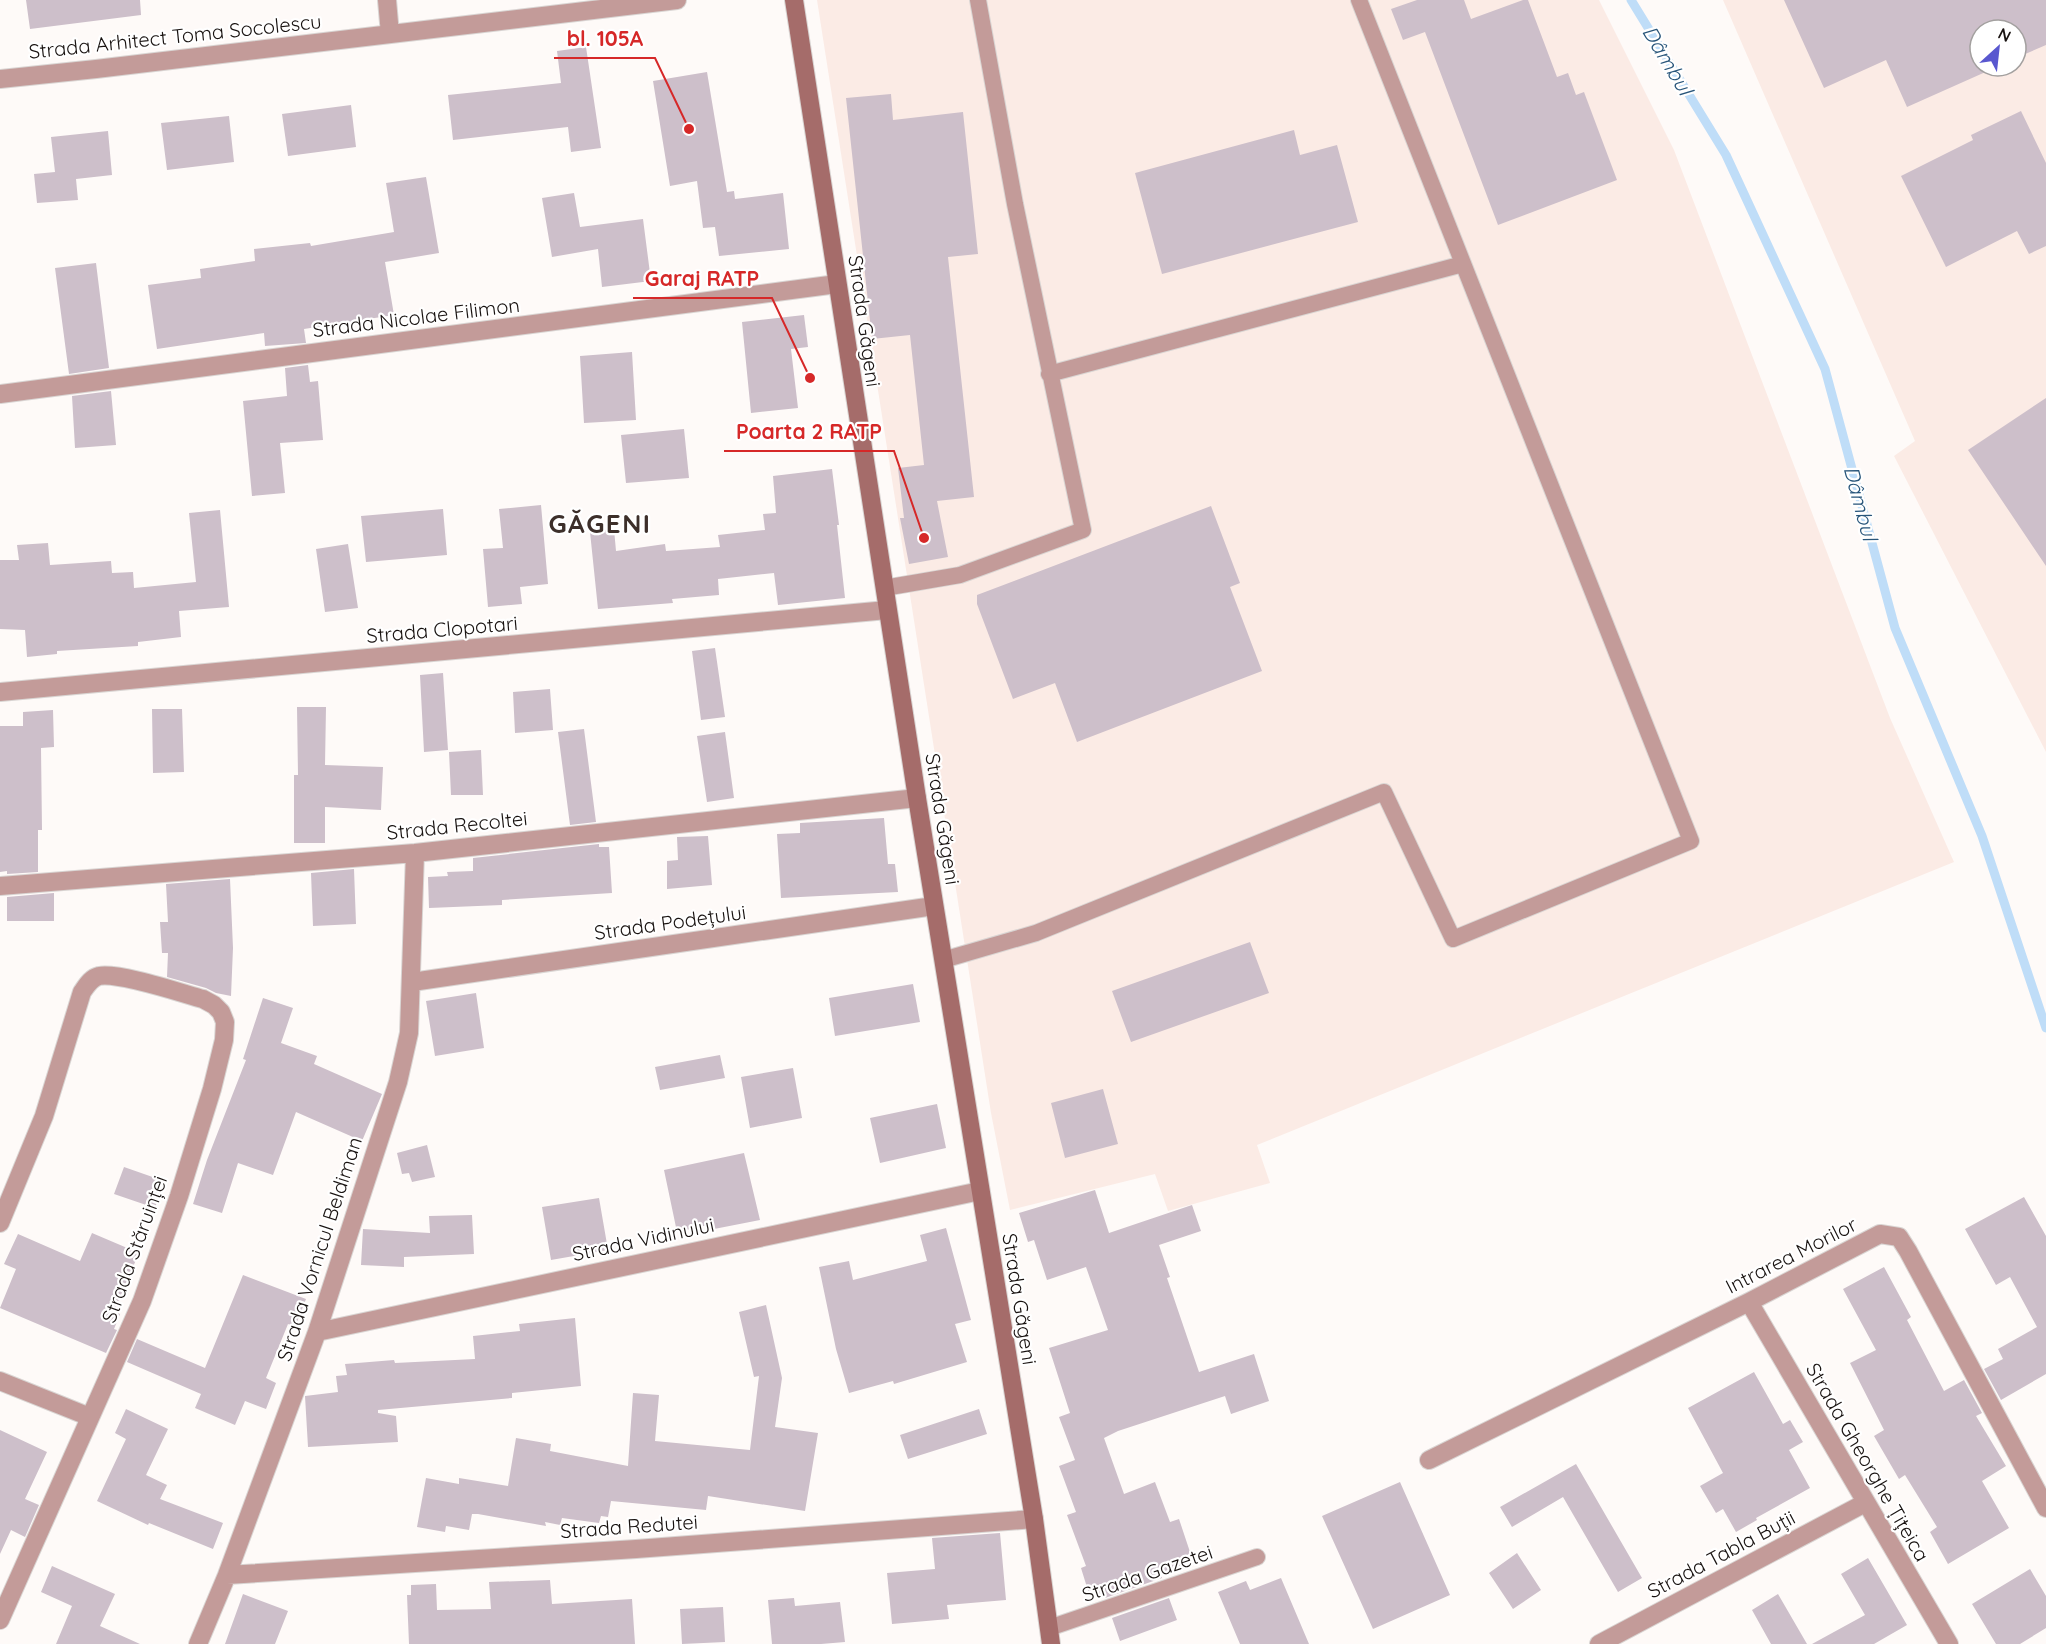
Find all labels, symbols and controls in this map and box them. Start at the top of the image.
street label: Strada Arhitect Toma Socolescu [27,8,323,64]
north arrow [1968,18,2028,78]
callout: bl. 105A [554,19,655,58]
water label: Dâmbul [1637,21,1700,101]
text: N [1995,23,2015,46]
text: bl. 105A [567,25,644,51]
street label: Strada Găgeni [843,253,887,389]
callout: Garaj RATP [633,259,772,298]
text: Garaj RATP [645,265,759,291]
street label: Strada Nicolae Filimon [311,292,521,342]
callout: Poarta 2 RATP [724,412,894,451]
text: Poarta 2 RATP [736,418,882,444]
water label: Dâmbul [1839,463,1884,545]
district label: GĂGENI [549,507,651,540]
street label: Strada Clopotari [365,610,519,648]
street label: Strada Găgeni [920,751,966,887]
street label: Strada Recoltei [386,805,528,845]
street label: Strada Podețului [593,899,747,945]
street label: Strada Vornicul Beldiman [271,1134,367,1364]
street label: Strada Stăruinței [96,1172,172,1326]
street label: Intrarea Morilor [1721,1211,1861,1299]
street label: Strada Vidinului [570,1212,716,1266]
street label: Strada Găgeni [997,1231,1043,1367]
street label: Strada Gheorghe Țițeica [1801,1358,1935,1566]
street label: Strada Tabla Buții [1643,1505,1799,1603]
street label: Strada Redutei [559,1509,699,1543]
street label: Strada Gazetei [1078,1539,1216,1607]

